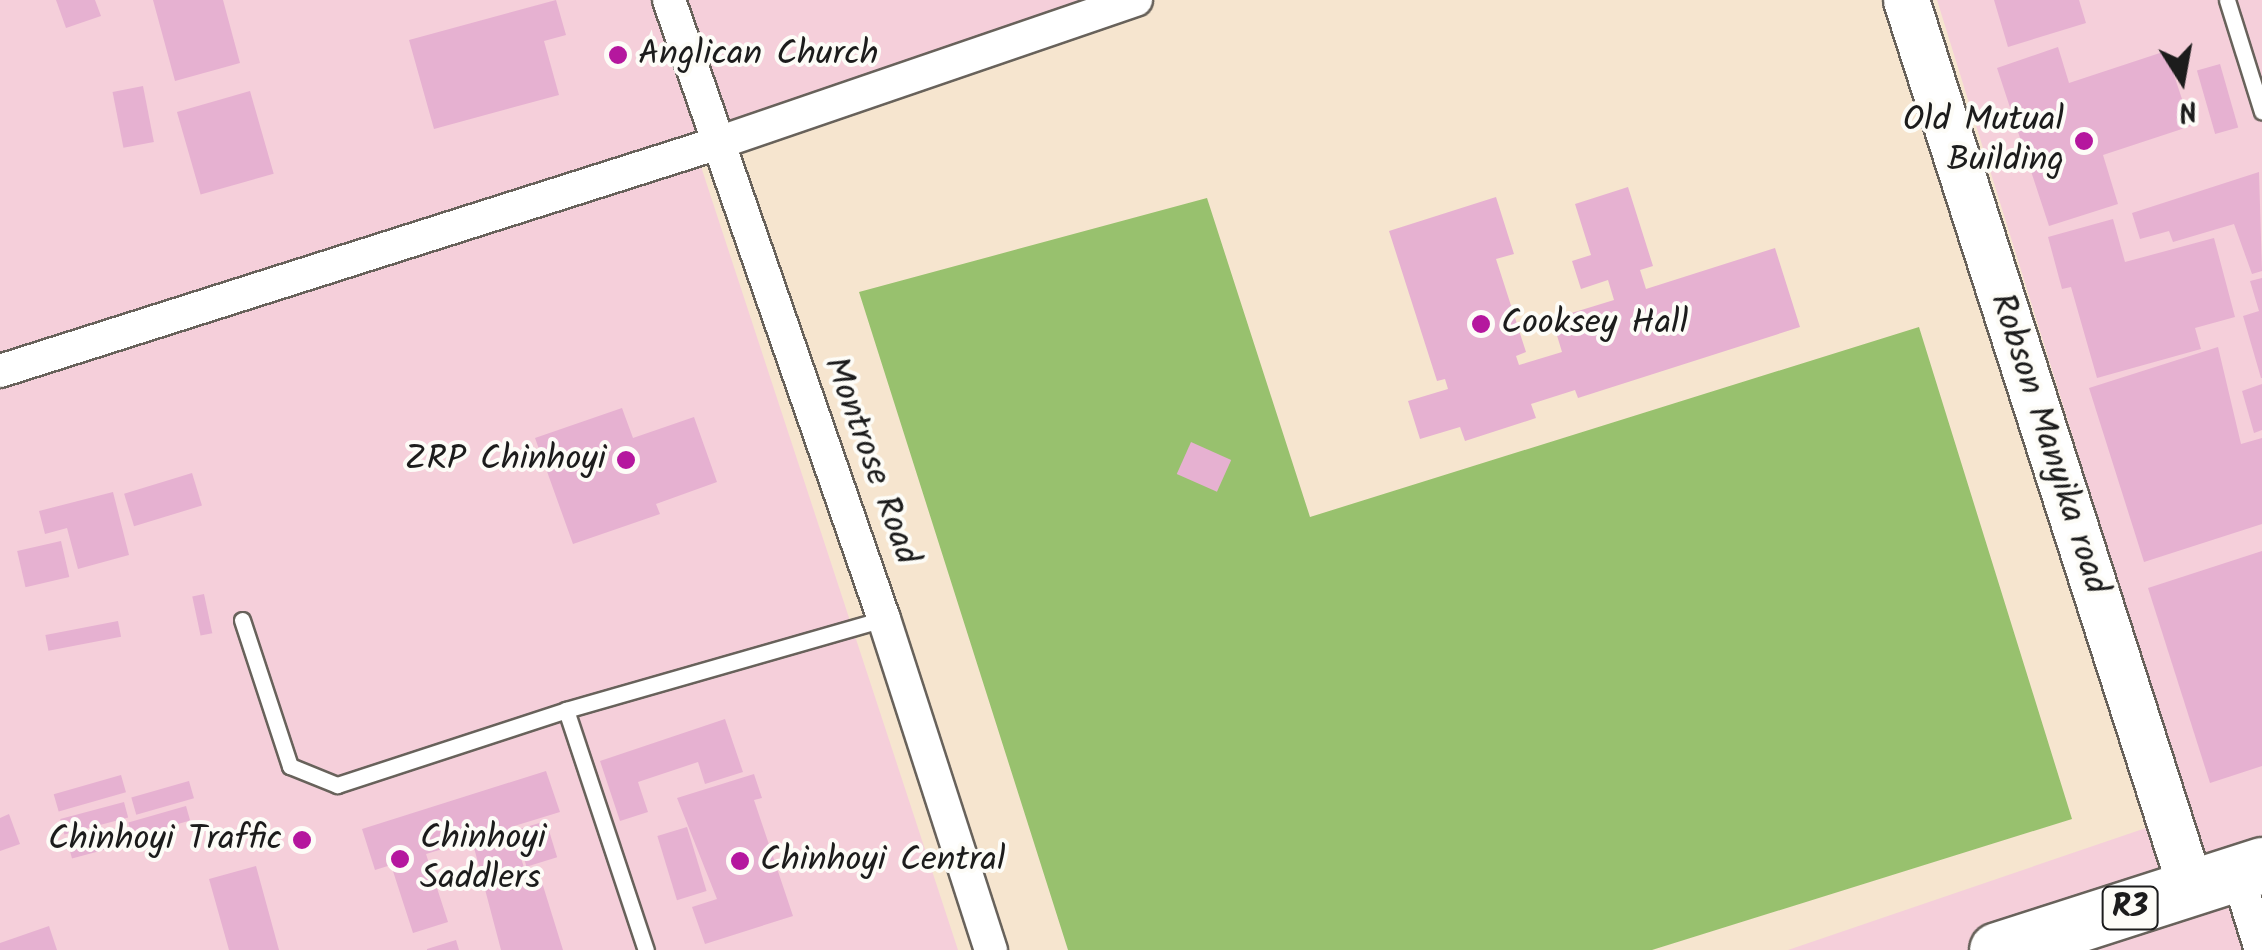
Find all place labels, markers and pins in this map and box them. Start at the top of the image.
place label: Anglican Church [638,34,879,76]
marker: Anglican Church [607,44,629,66]
place label: Old Mutual Building [1903,100,2064,182]
marker: Old Mutual Building [2073,130,2095,152]
place label: Cooksey Hall [1501,303,1688,345]
marker: Cooksey Hall [1470,313,1492,335]
place label: ZRP Chinhoyi [405,439,606,481]
marker: ZRP Chinhoyi [615,449,637,471]
place label: Chinhoyi Saddlers [420,818,546,900]
place label: Chinhoyi Traffic [48,819,282,861]
marker: Chinhoyi Traffic [291,829,313,851]
place label: Chinhoyi Central [760,840,1006,882]
marker: Chinhoyi Saddlers [389,848,411,870]
marker: Chinhoyi Central [729,850,751,872]

